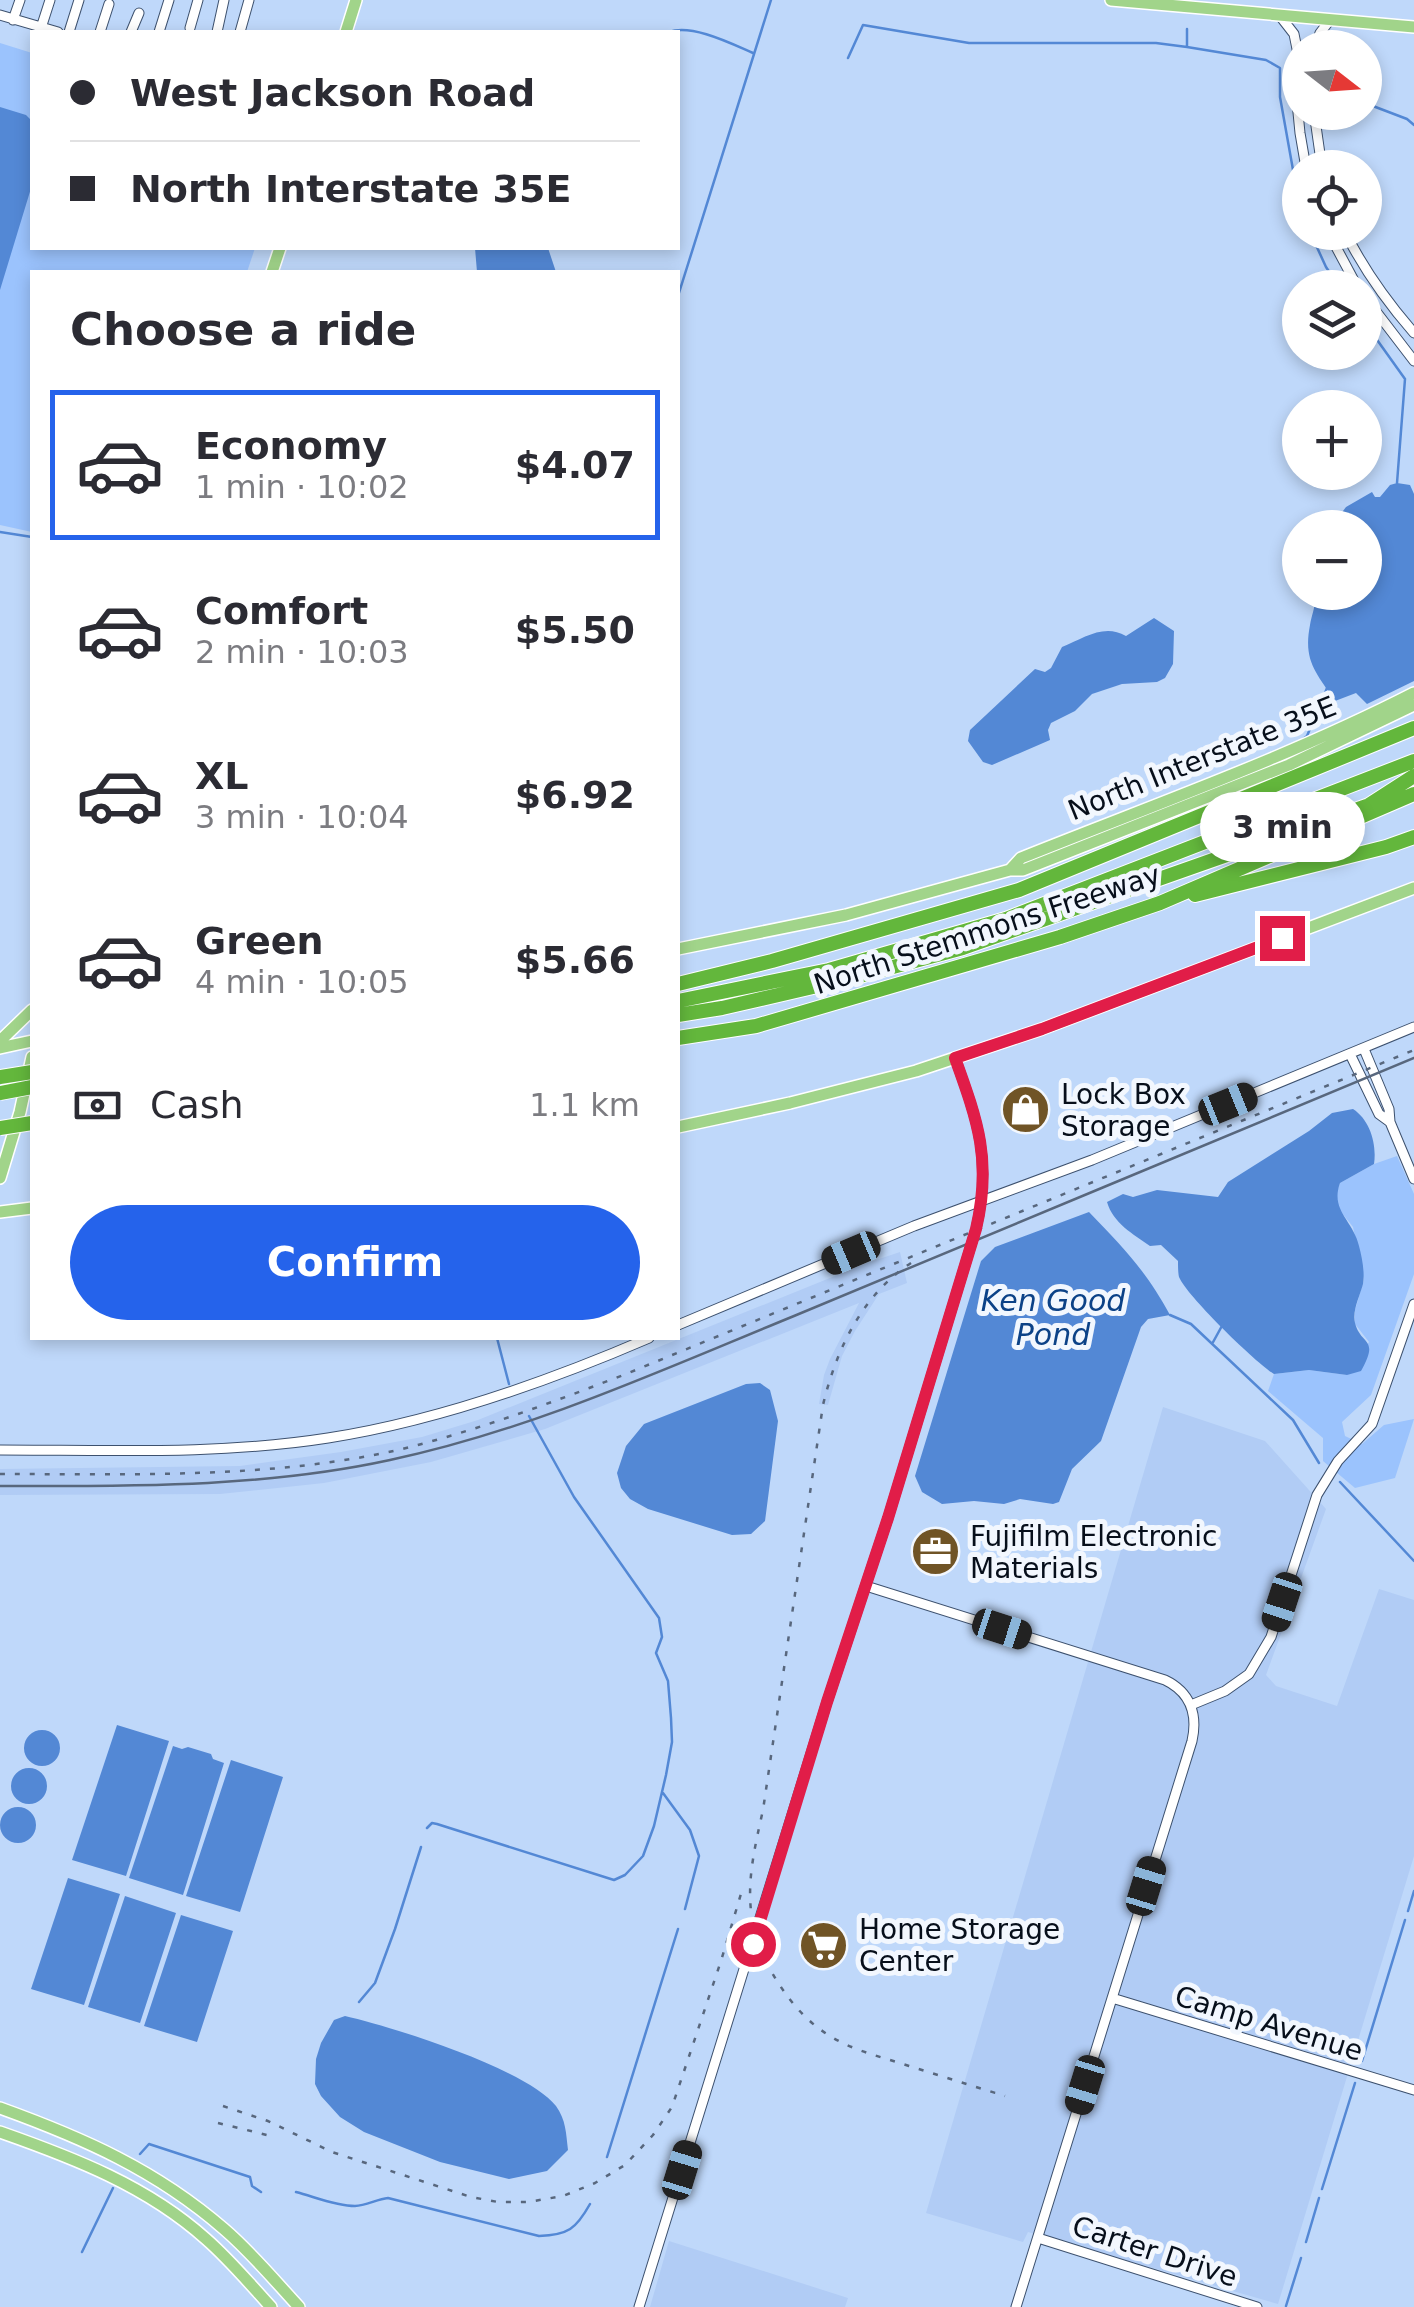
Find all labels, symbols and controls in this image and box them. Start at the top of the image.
north arrow [1282,30,1382,130]
map controls [1282,30,1382,610]
text: West Jackson Road [130,71,535,115]
button: locate [1282,150,1382,250]
text: North Interstate 35E [130,167,571,211]
button: layers [1282,270,1382,370]
text: Choose a ride [70,303,416,356]
button: + [1282,390,1382,490]
icon: car [75,420,165,510]
text: Economy [195,424,387,468]
text: $4.07 [515,443,635,487]
text: 1 min · 10:02 [195,468,409,506]
button: − [1282,510,1382,610]
icon: car [75,585,165,675]
text: Comfort [195,589,368,633]
text: $5.50 [515,608,635,652]
text: 2 min · 10:03 [195,633,409,671]
street label: North Interstate 35E [1063,690,1341,827]
icon: car [75,750,165,840]
text: XL [195,754,249,798]
text: $6.92 [515,773,635,817]
callout: 3 min [1200,793,1364,863]
text: 3 min · 10:04 [195,798,409,836]
text: 3 min [1232,808,1333,846]
street label: North Stemmons Freeway [810,858,1164,1001]
icon: car [75,915,165,1005]
route end [1260,916,1305,961]
text: Green [195,919,324,963]
text: $5.66 [515,938,635,982]
text: 4 min · 10:05 [195,963,409,1001]
icon: cash [70,1078,125,1133]
place label: Lock Box Storage [1061,1078,1186,1143]
car [1195,1079,1261,1129]
text: Cash [150,1083,244,1127]
shop icon: Lock Box Storage [1000,1084,1052,1136]
text: 1.1 km [529,1086,640,1124]
button: Confirm [70,1205,640,1320]
car [818,1227,884,1279]
water label: Ken Good Pond [981,1283,1126,1352]
place label: Fujifilm Electronic Materials [970,1520,1218,1585]
office icon: Fujifilm Electronic Materials [909,1526,961,1578]
car [1258,1569,1306,1635]
car [969,1605,1035,1653]
car [1123,1853,1169,1919]
place label: Home Storage Center [859,1913,1060,1978]
supermarket icon: Home Storage Center [798,1919,850,1971]
route start [731,1922,776,1967]
street label: Camp Avenue [1171,1979,1367,2068]
car [1062,2052,1108,2118]
car [659,2137,705,2203]
street label: Carter Drive [1068,2209,1241,2294]

